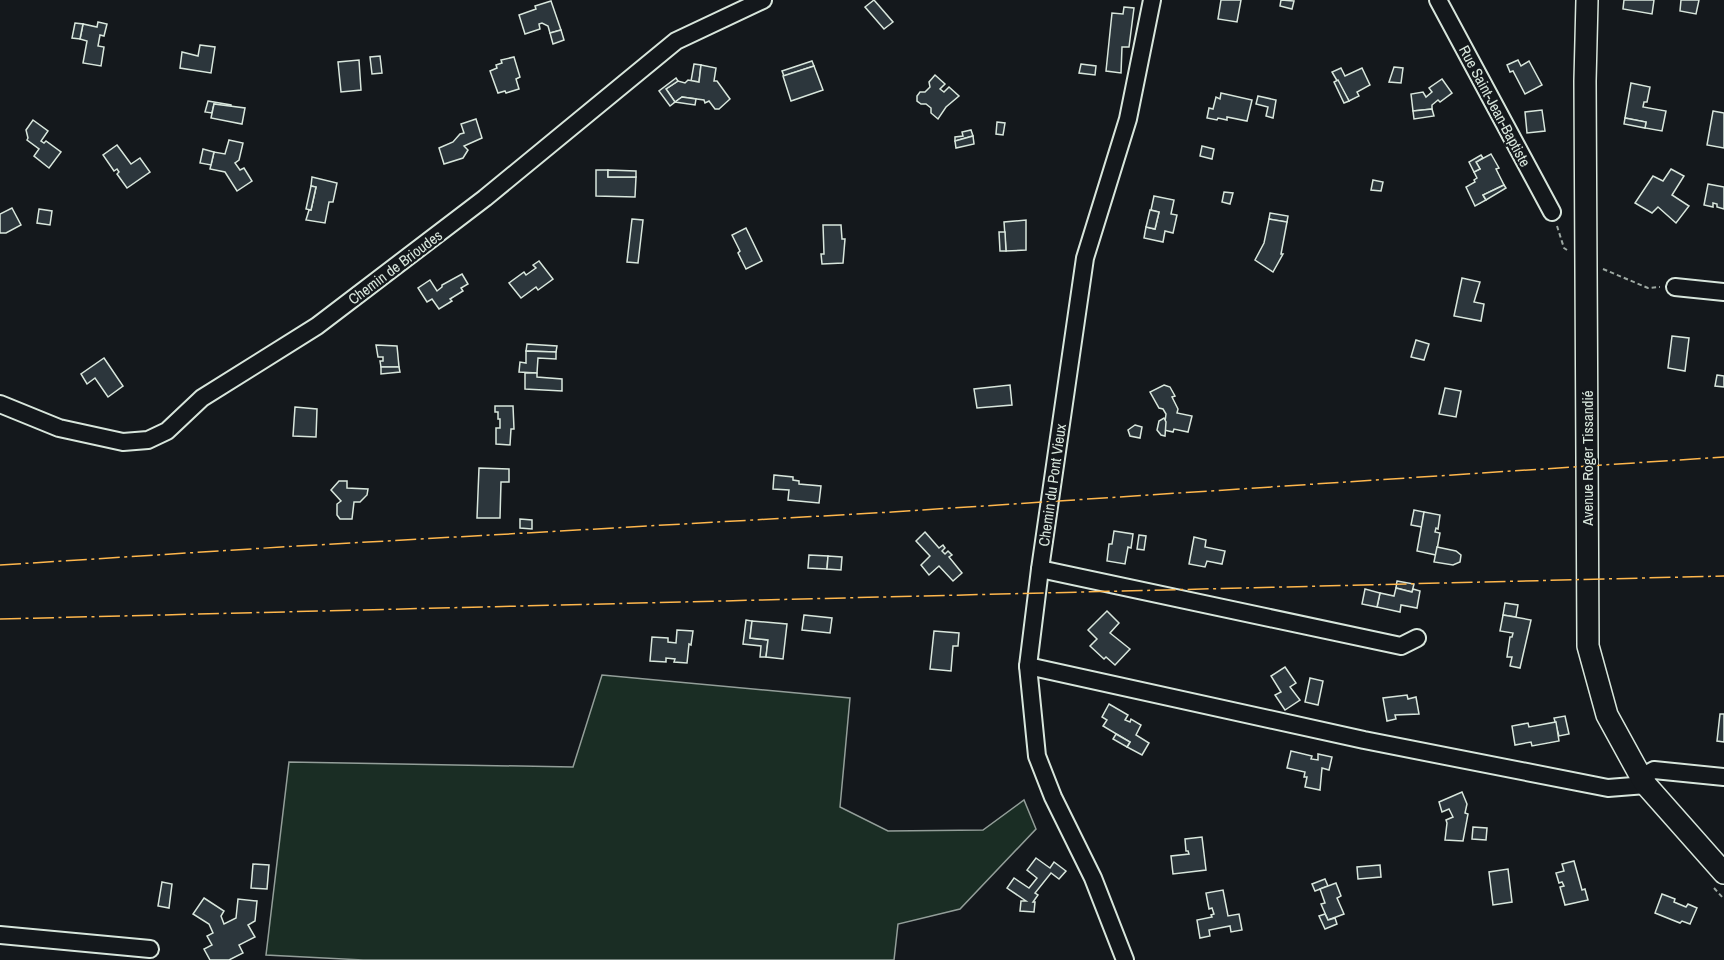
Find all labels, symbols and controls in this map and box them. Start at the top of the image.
street label: Rue Saint-Jean-Baptiste [1454,42,1536,171]
street label: Chemin de Brioudes [344,225,446,309]
street label: Avenue Roger Tissandié [1577,390,1598,527]
street label: Chemin du Pont Vieux [1033,422,1071,548]

